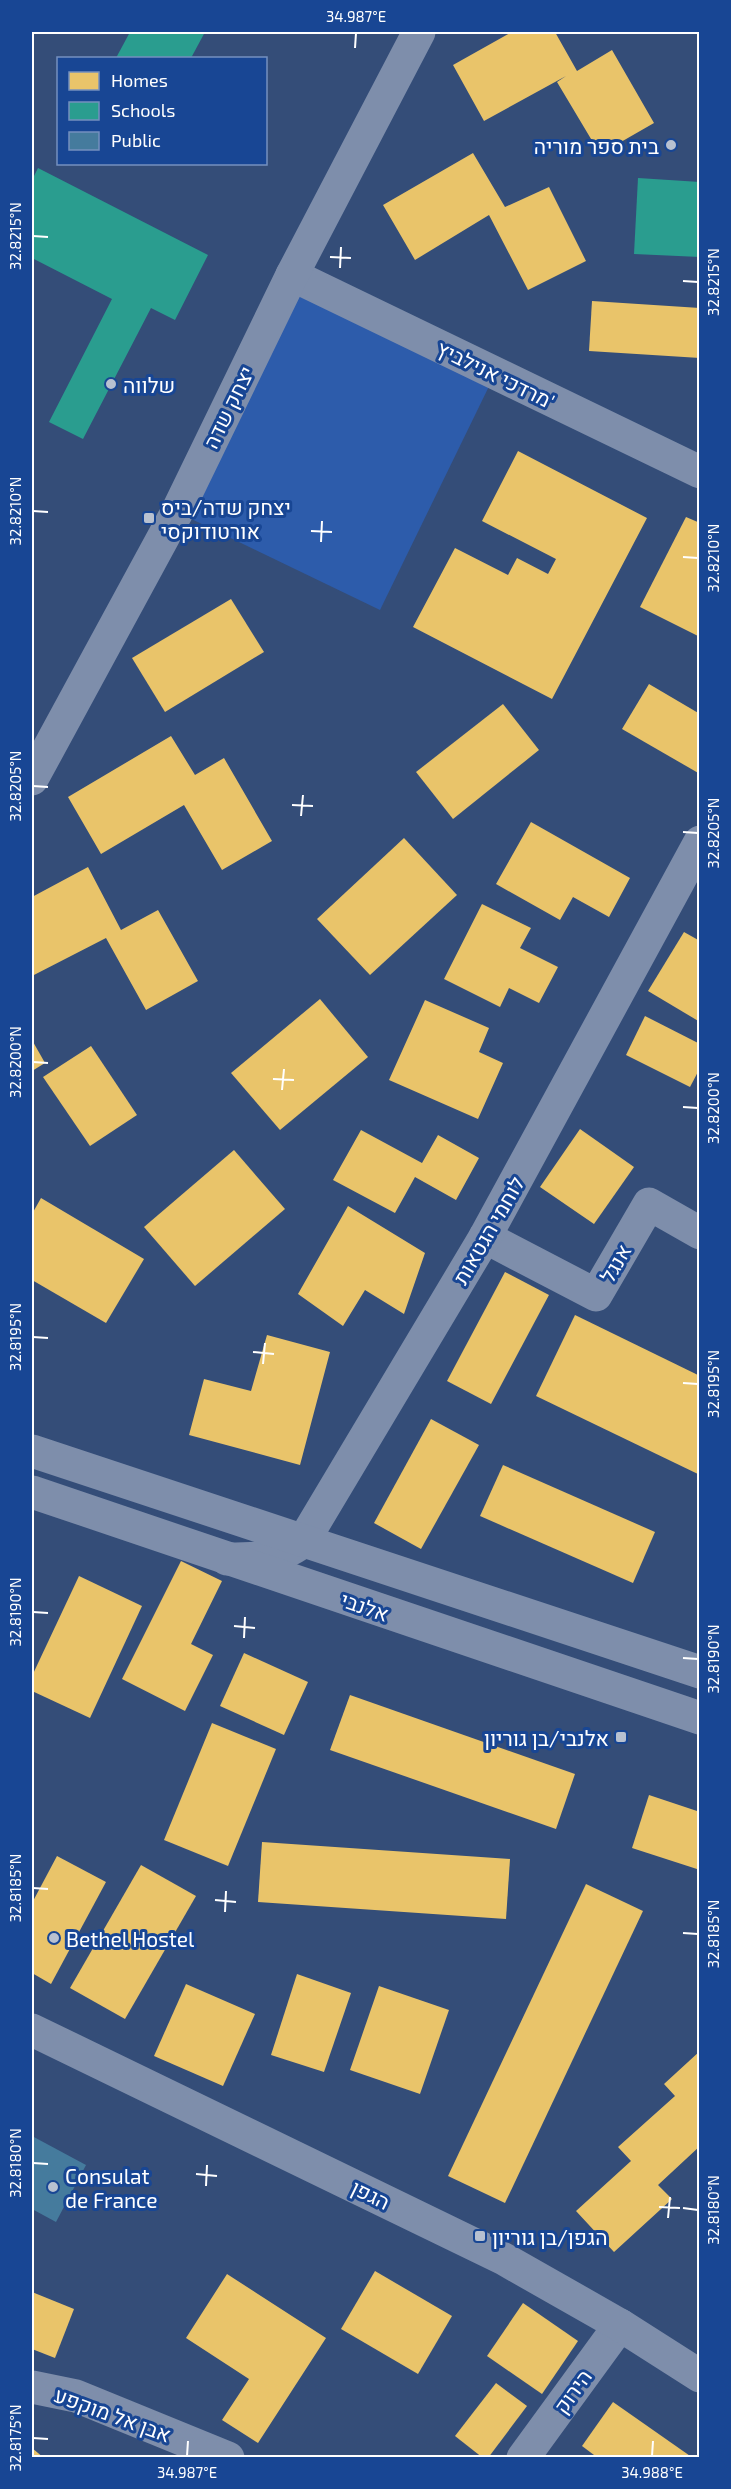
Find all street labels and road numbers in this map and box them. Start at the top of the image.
street label: מרדכי אנילביץ' [433,335,559,413]
street label: יצחק שדה [197,362,259,452]
street label: לוחמי הגטאות [447,1171,529,1288]
street label: אנגל [594,1239,636,1287]
street label: אלנבי [338,1586,392,1626]
street label: הגפן [348,2174,394,2214]
street label: הירוק [548,2364,596,2418]
street label: אבן אל מוקפע [51,2381,175,2447]

